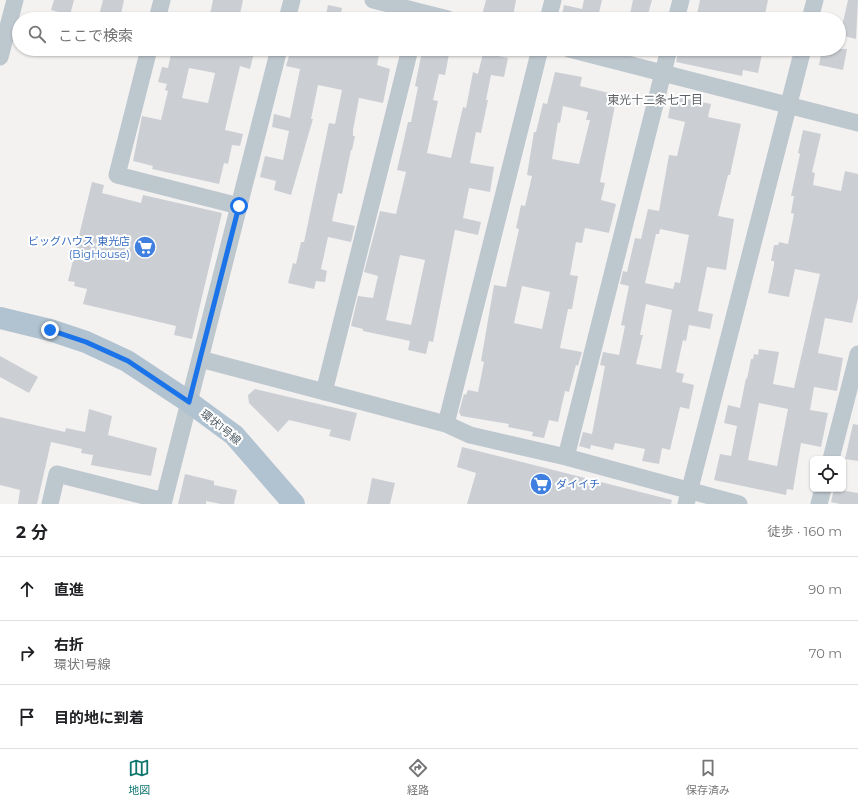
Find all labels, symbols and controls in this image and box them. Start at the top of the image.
search box [12,12,846,56]
icon: search [26,23,48,45]
text: ここで検索 [58,26,133,45]
district label: 東光十二条七丁目 [607,92,703,107]
route start [230,197,248,215]
place label: ビッグハウス 東光店 (BigHouse) [28,234,130,261]
supermarket icon: ビッグハウス 東光店 (BigHouse) [132,234,158,260]
route end [41,321,59,339]
street label: 環状1号線 [198,406,244,448]
map controls [810,456,846,492]
button: locate [810,456,846,492]
supermarket icon: ダイイチ [528,471,554,497]
place label: ダイイチ [556,477,600,491]
text: 2 分 [16,522,48,542]
text: 徒歩 · 160 m [767,523,842,539]
icon: ahead [16,578,38,600]
text: 直進 [54,580,84,599]
text: 90 m [808,581,842,597]
text: 右折 [54,635,84,654]
icon: right [16,642,38,664]
text: 70 m [809,645,842,661]
text: 環状1号線 [54,656,111,672]
icon: arrive [16,706,38,728]
text: 目的地に到着 [54,708,144,727]
tab: 地図 [128,757,150,797]
tab: 経路 [407,757,429,797]
tab: 保存済み [686,757,730,797]

